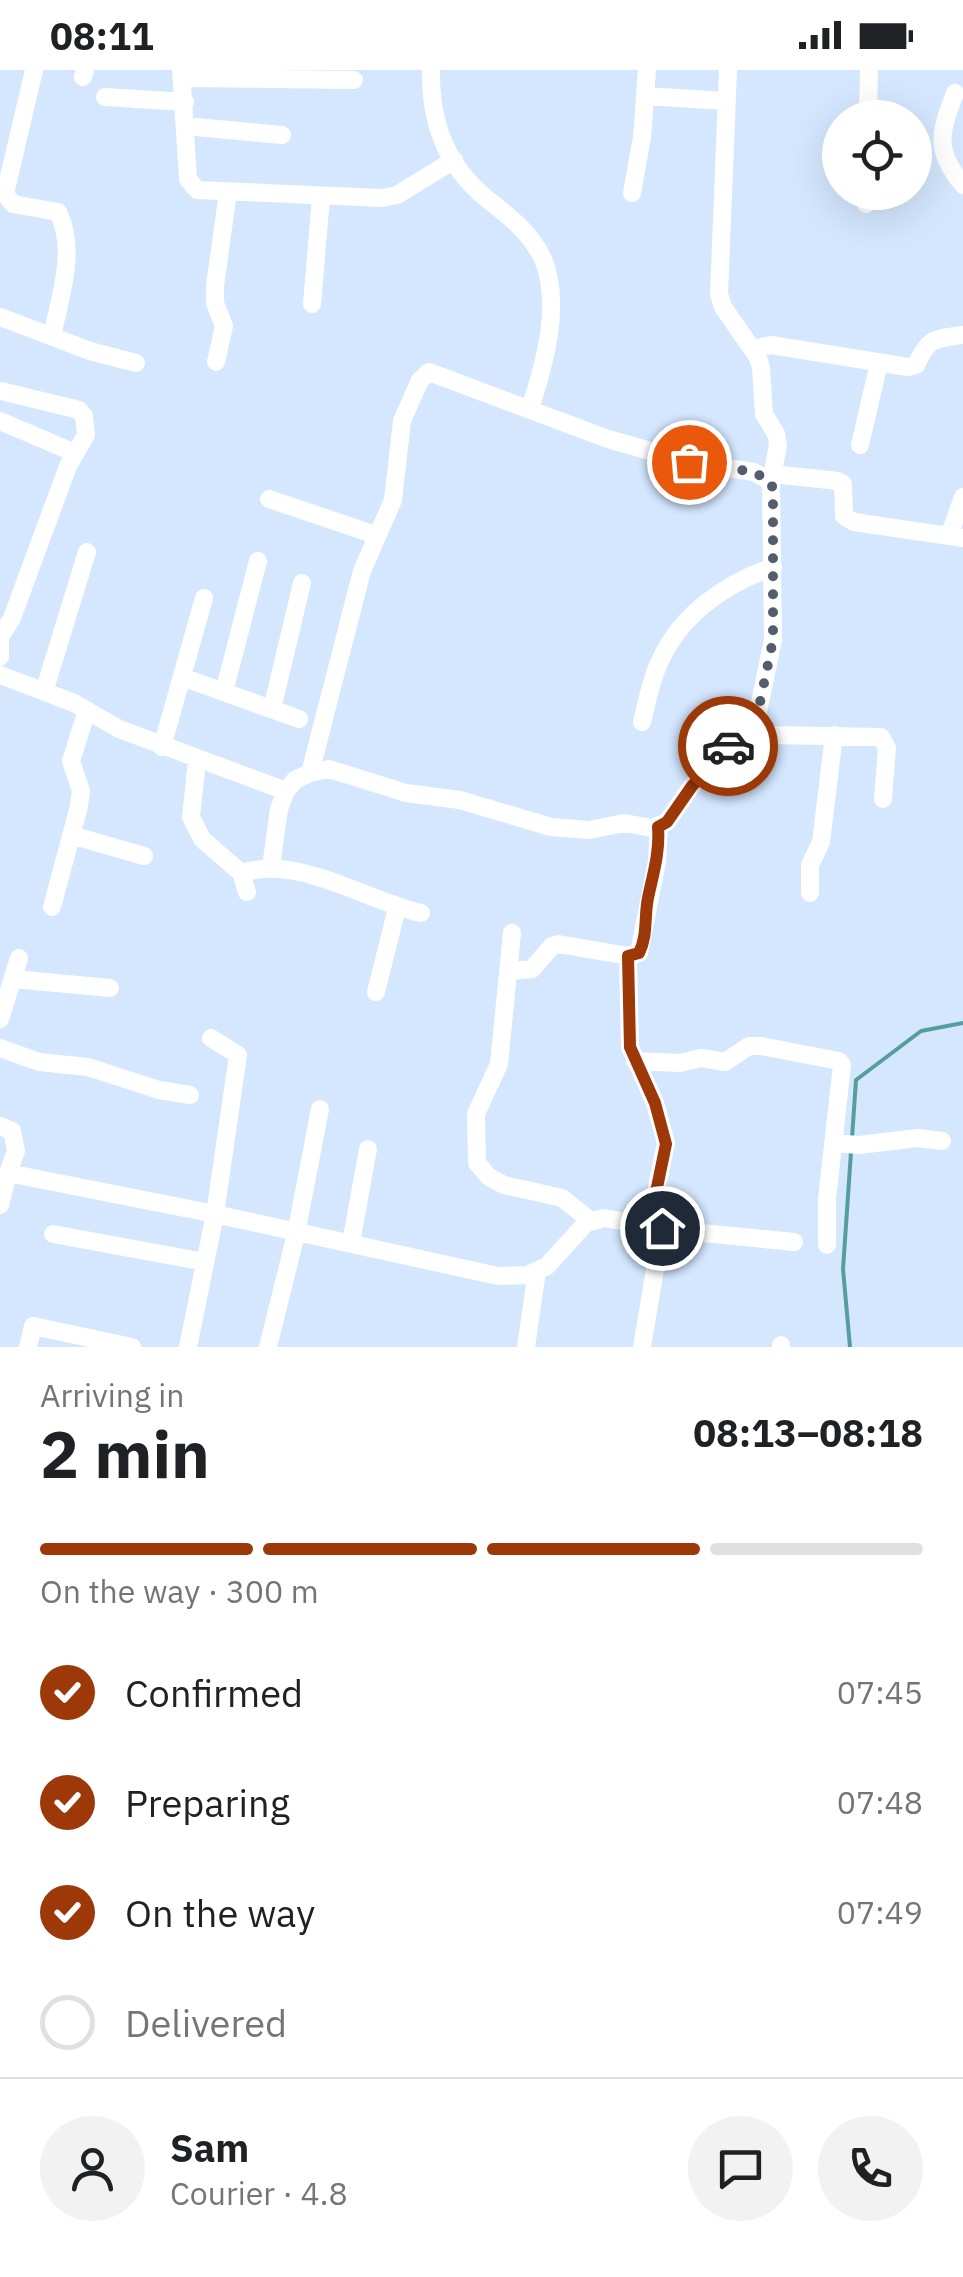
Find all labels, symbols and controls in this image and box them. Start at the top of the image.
text: 08:11 [50,11,154,60]
map controls [822,100,932,210]
button: locate [822,100,932,210]
pin [647,420,732,505]
icon: bag [662,435,717,490]
courier [678,696,778,796]
icon: car [701,719,756,774]
pin [620,1186,705,1271]
icon: home [635,1201,690,1256]
text: Arriving in [40,1374,185,1416]
text: 08:13–08:18 [693,1408,923,1457]
text: 2 min [40,1411,210,1496]
text: On the way · 300 m [40,1570,319,1612]
icon: check [40,1665,95,1720]
text: Confirmed [125,1668,303,1717]
text: 07:45 [837,1671,923,1713]
icon: check [40,1775,95,1830]
text: Preparing [125,1778,290,1827]
text: 07:48 [837,1781,923,1823]
icon: check [40,1885,95,1940]
text: On the way [125,1888,315,1937]
text: 07:49 [837,1891,923,1933]
text: Delivered [125,1998,287,2047]
button: person [40,2116,145,2221]
button: chat [688,2116,793,2221]
button: phone [818,2116,923,2221]
text: Sam [170,2123,249,2172]
text: Courier · 4.8 [170,2172,348,2214]

